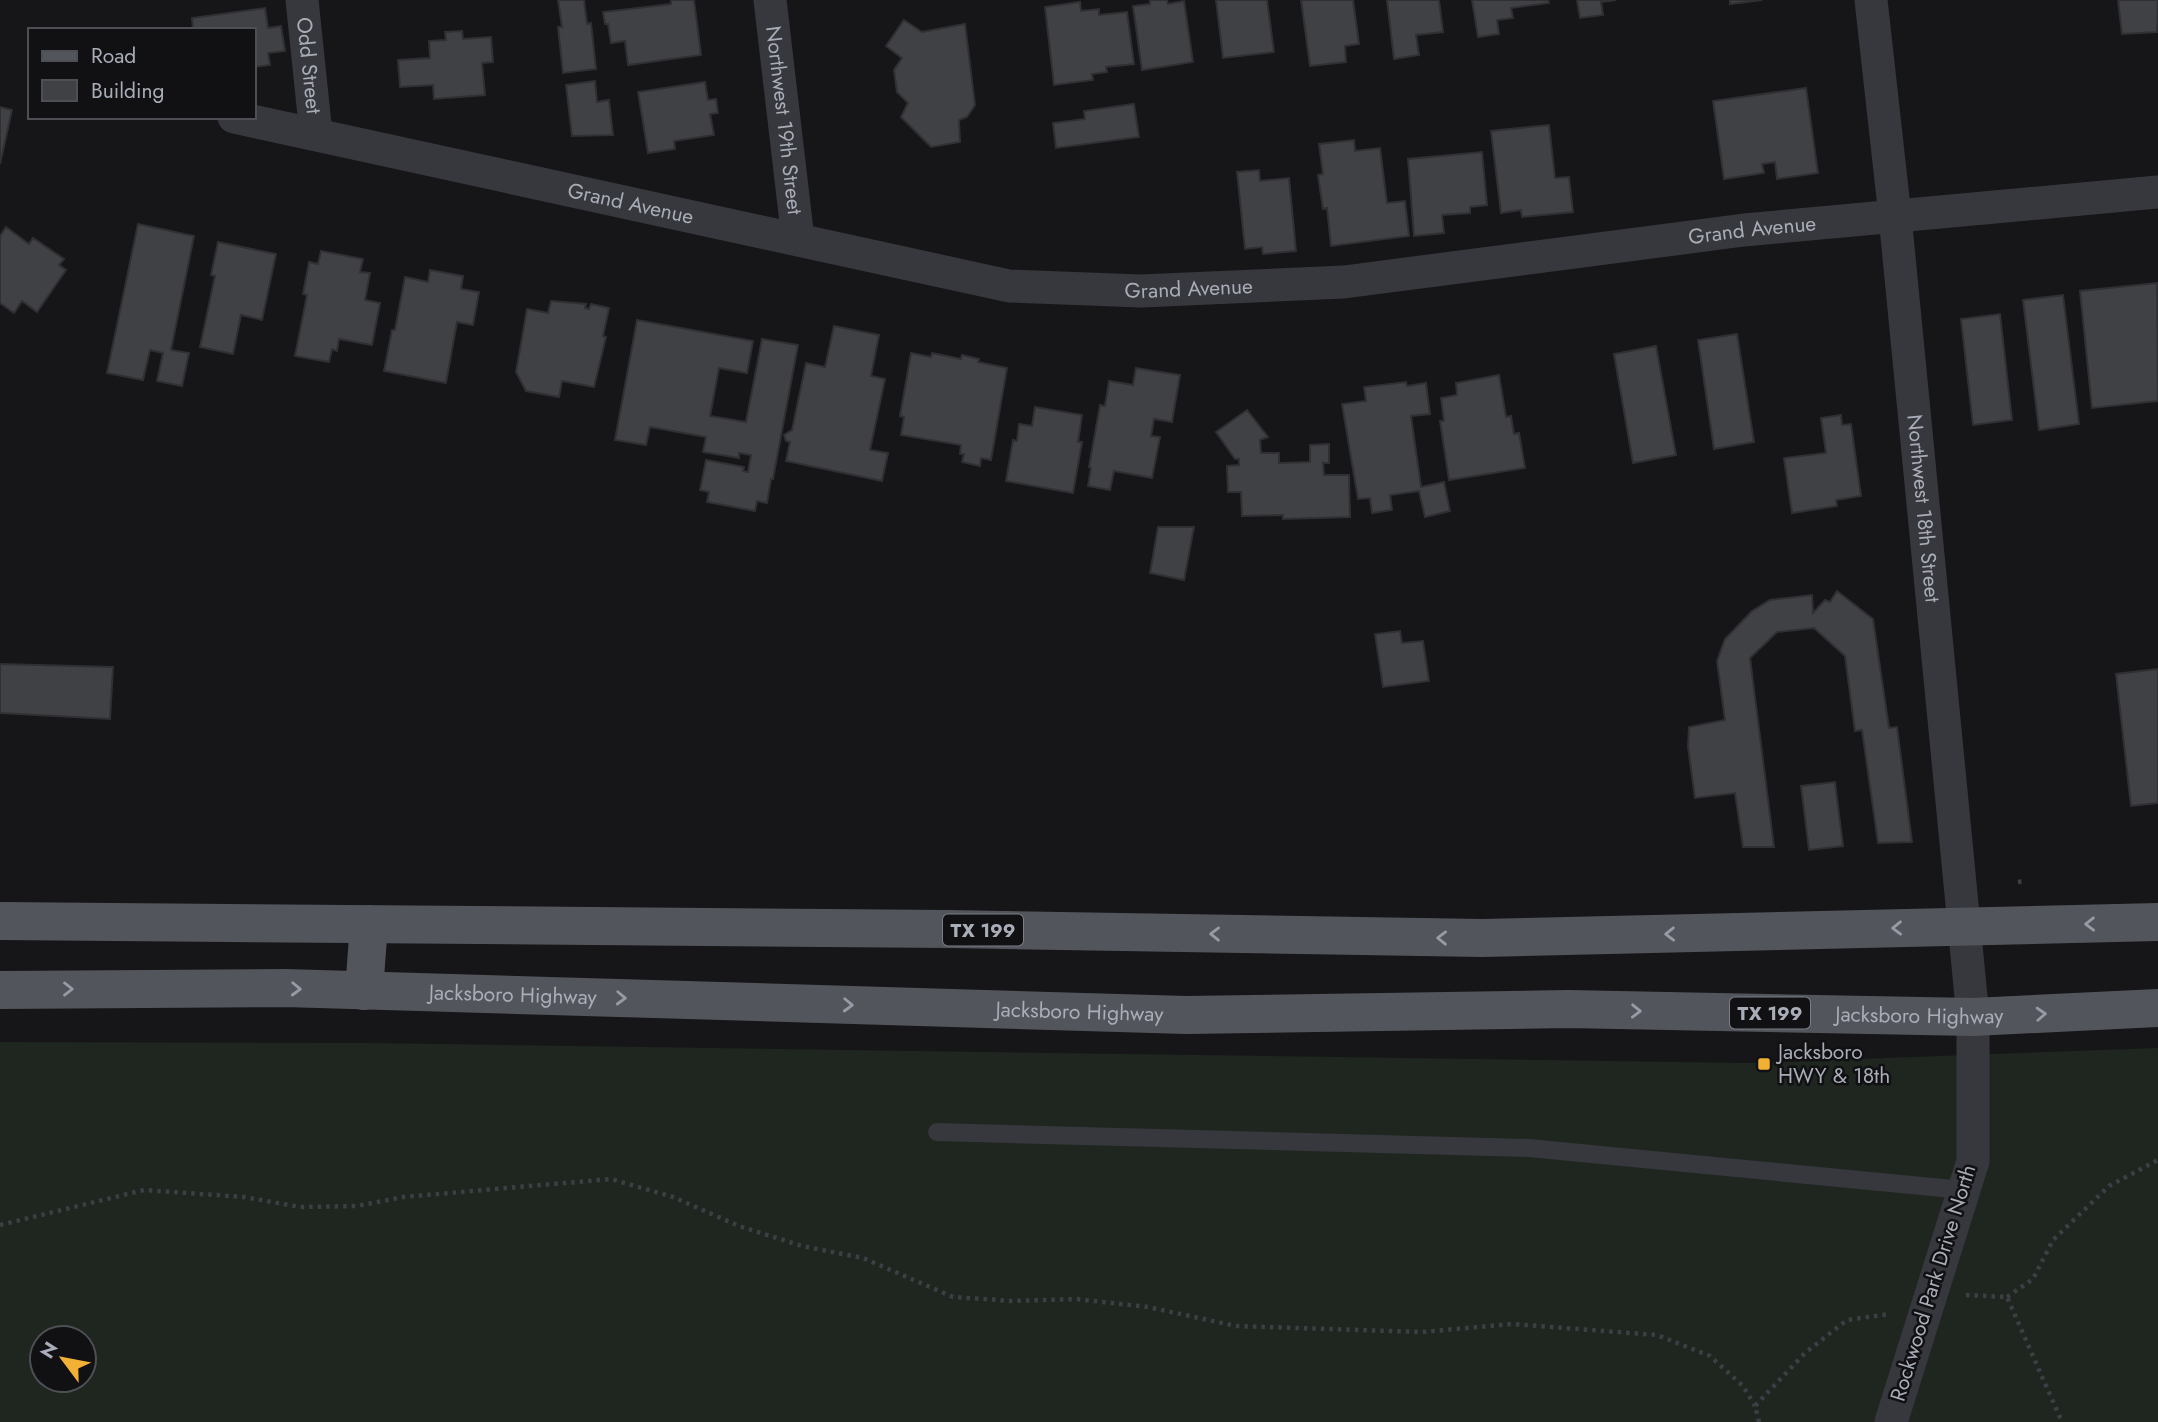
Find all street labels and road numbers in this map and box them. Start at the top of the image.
street label: Odd Street [289,16,329,115]
street label: Northwest 19th Street [758,24,810,216]
street label: Grand Avenue [565,175,697,232]
street label: Grand Avenue [1686,208,1818,252]
street label: Grand Avenue [1124,271,1254,306]
street label: Northwest 18th Street [1899,413,1948,604]
road number: TX 199 [943,914,1023,946]
street label: Jacksboro Highway [425,977,598,1012]
street label: Jacksboro Highway [992,994,1165,1029]
road number: TX 199 [1730,998,1810,1028]
street label: Jacksboro Highway [1832,999,2005,1032]
street label: Rockwood Park Drive North [1883,1161,1983,1405]

